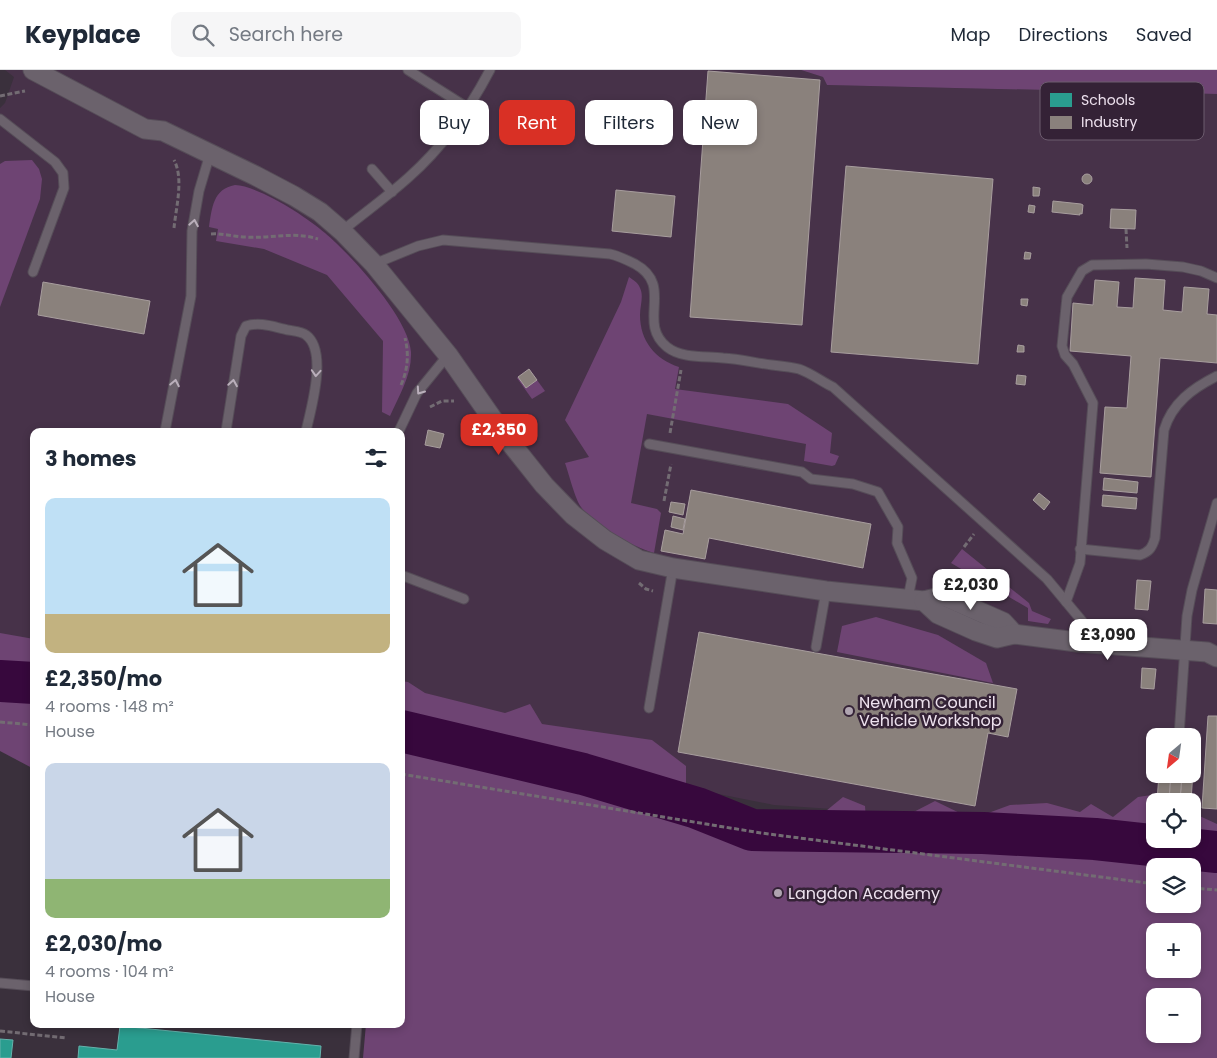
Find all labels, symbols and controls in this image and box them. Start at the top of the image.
search box [171,12,521,57]
text: Keyplace [25,18,141,51]
icon: search [189,21,217,49]
text: Search here [229,21,343,48]
text: Map [951,22,990,47]
text: Directions [1018,22,1108,47]
text: Saved [1136,22,1192,47]
legend [1040,82,1204,140]
text: Schools [1081,90,1135,110]
chip: Buy [420,100,489,145]
chip: Rent [499,100,575,145]
chip: Filters [585,100,673,145]
chip: New [683,100,757,145]
text: Industry [1081,112,1137,132]
one-way arrow [188,218,198,227]
one-way arrow [311,370,322,378]
one-way arrow [169,379,179,388]
one-way arrow [228,379,238,387]
one-way arrow [417,385,426,395]
pin: £2,350 [458,414,540,456]
text: £2,350 [472,418,526,441]
text: 3 homes [45,444,137,473]
icon: filters [362,444,390,472]
icon: home [173,530,263,620]
pin: £2,030 [930,568,1012,611]
text: £2,030 [944,573,998,596]
pin: £3,090 [1067,618,1149,661]
text: £3,090 [1080,623,1136,646]
text: £2,350/mo [45,664,162,693]
place label: Newham Council Vehicle Workshop [859,691,1002,732]
text: 4 rooms · 148 m² [45,695,174,718]
marker: Newham Council Vehicle Workshop [843,705,855,717]
text: House [45,720,95,743]
north arrow [1146,728,1201,782]
map controls [1146,728,1201,1043]
button: locate [1146,793,1201,848]
icon: home [173,795,263,885]
button: layers [1146,858,1201,913]
place label: Langdon Academy [788,882,940,905]
marker: Langdon Academy [772,887,784,899]
button: + [1146,923,1201,978]
text: £2,030/mo [45,929,162,958]
text: 4 rooms · 104 m² [45,960,174,983]
text: House [45,985,95,1008]
button: − [1146,988,1201,1043]

